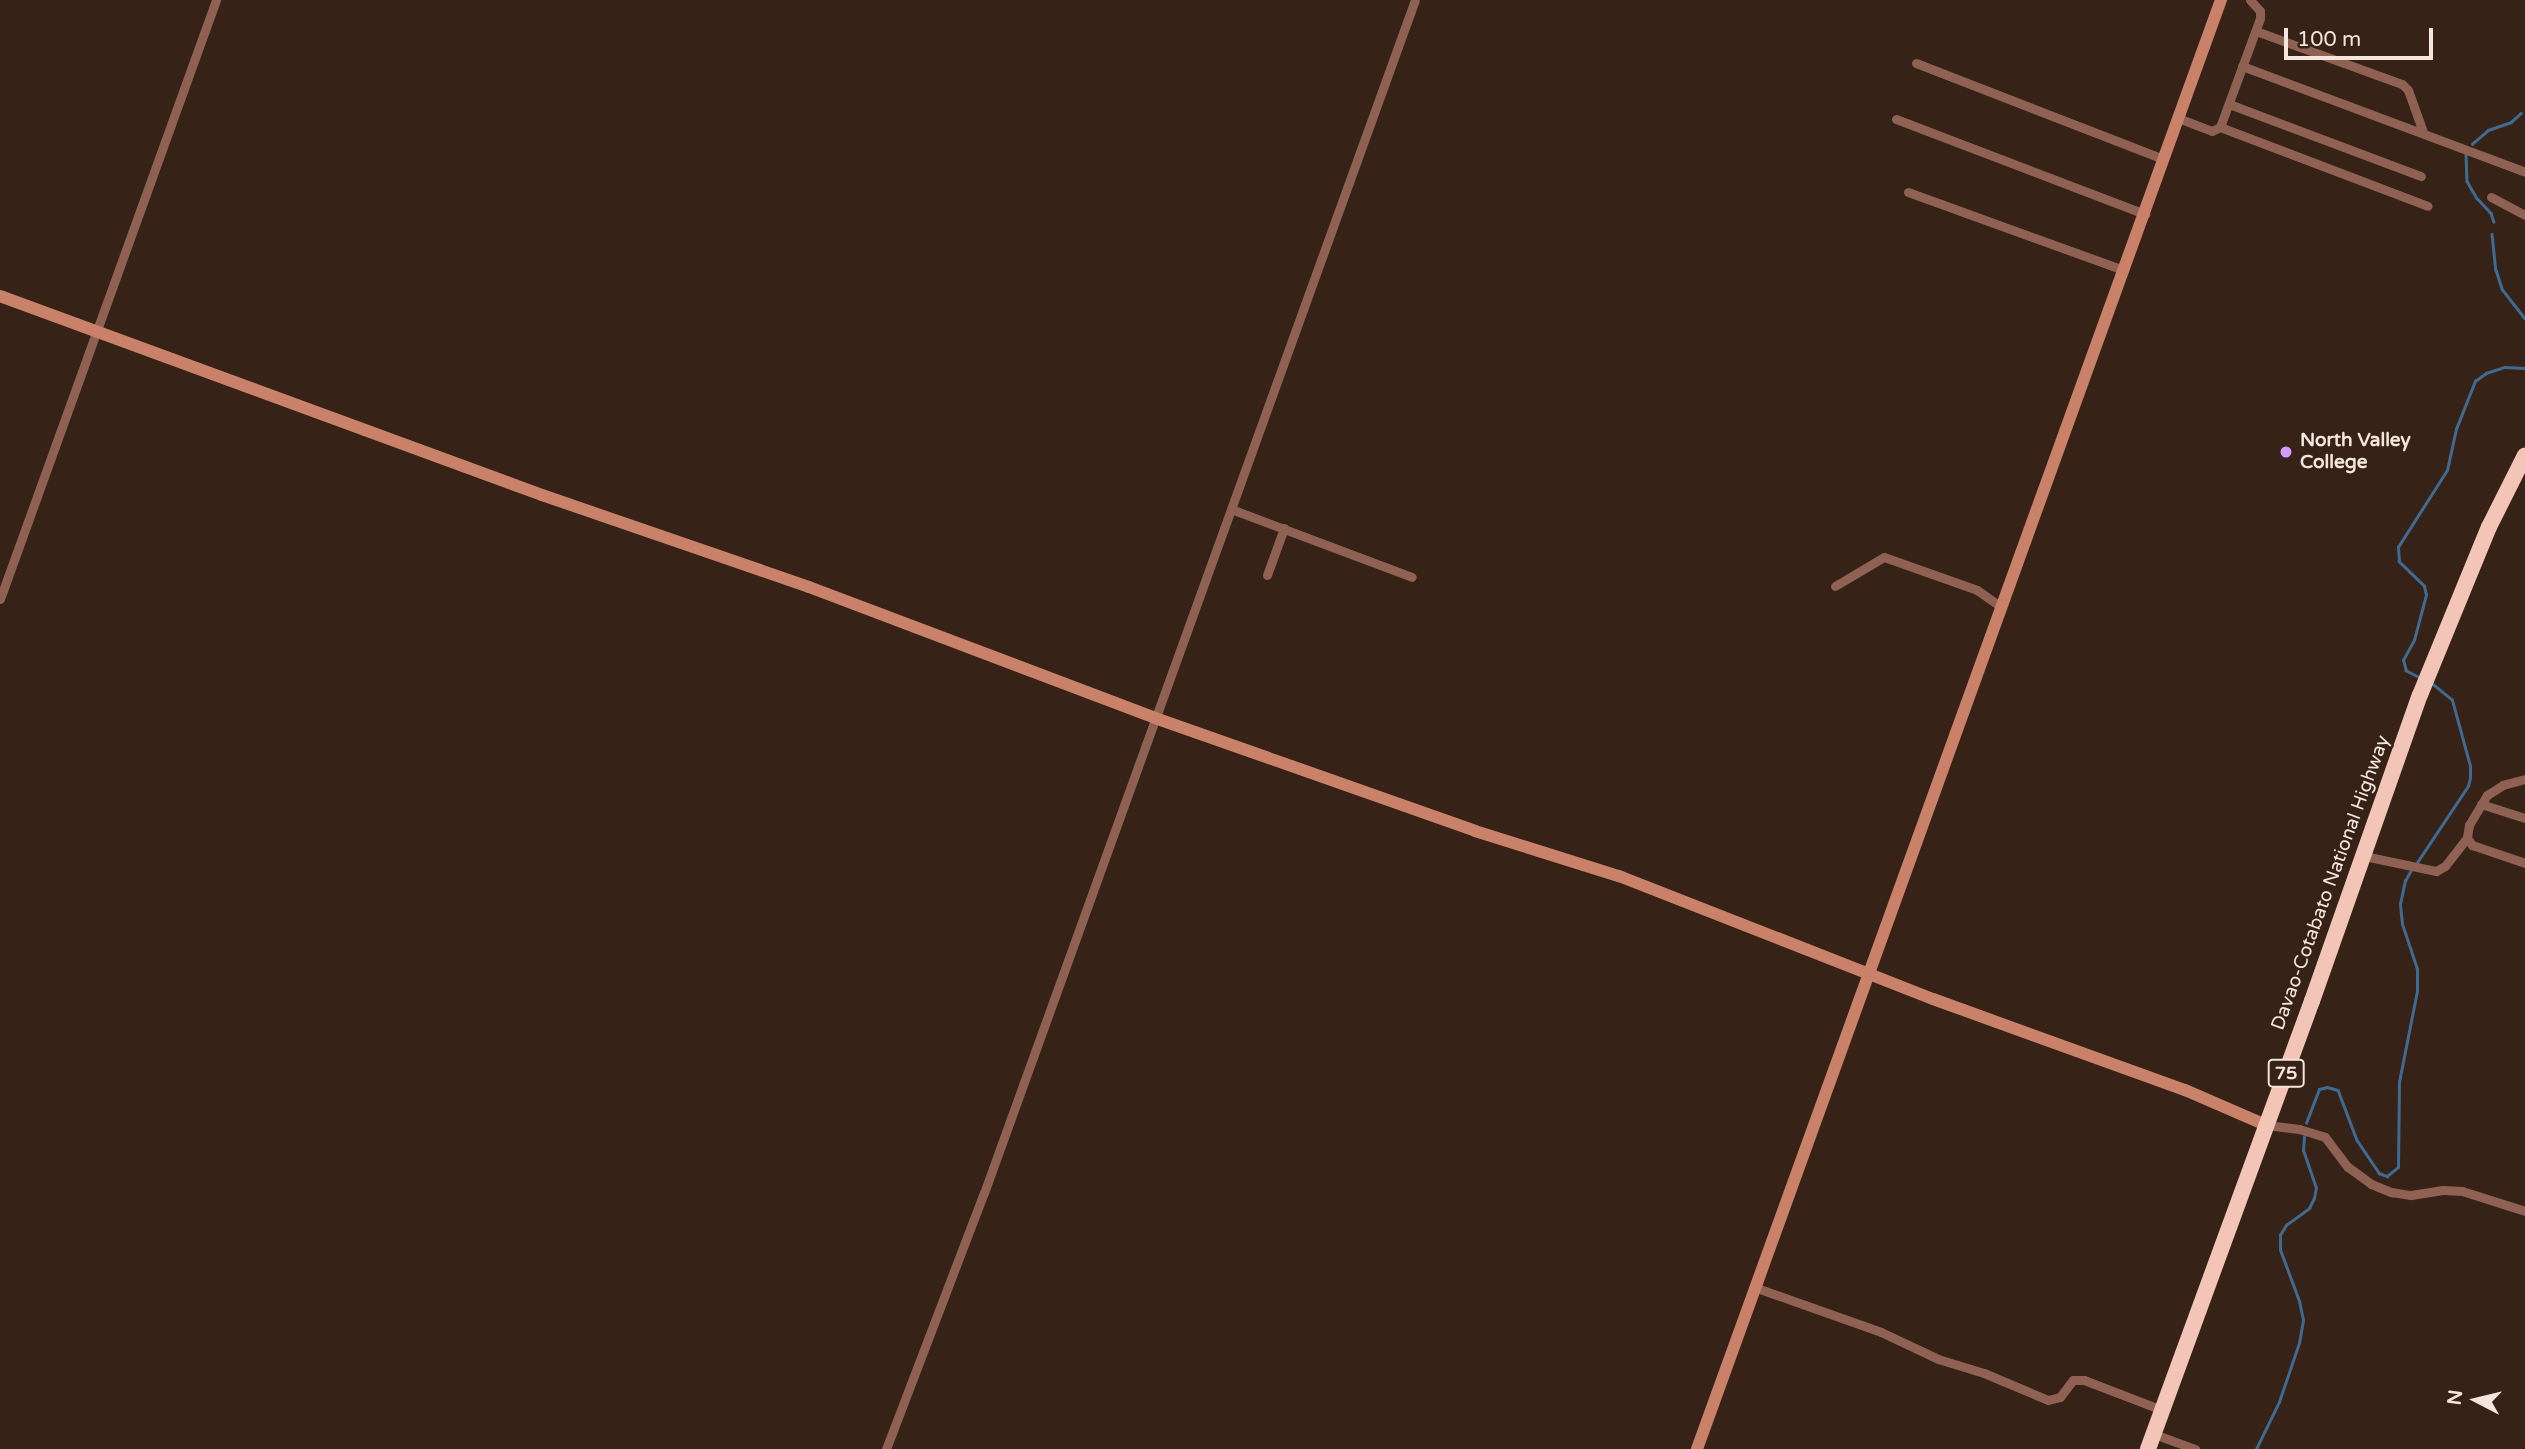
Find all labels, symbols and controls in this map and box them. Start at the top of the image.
scale bar [2287,14,2436,58]
text: 100 m [2297,27,2361,52]
place label: North Valley College [2300,430,2411,474]
marker: North Valley College [2278,444,2294,460]
street label: Davao-Cotabato National Highway [2267,733,2395,1033]
road number: 75 [2267,1058,2305,1088]
north arrow [2441,1365,2511,1435]
text: N [2443,1389,2467,1406]

